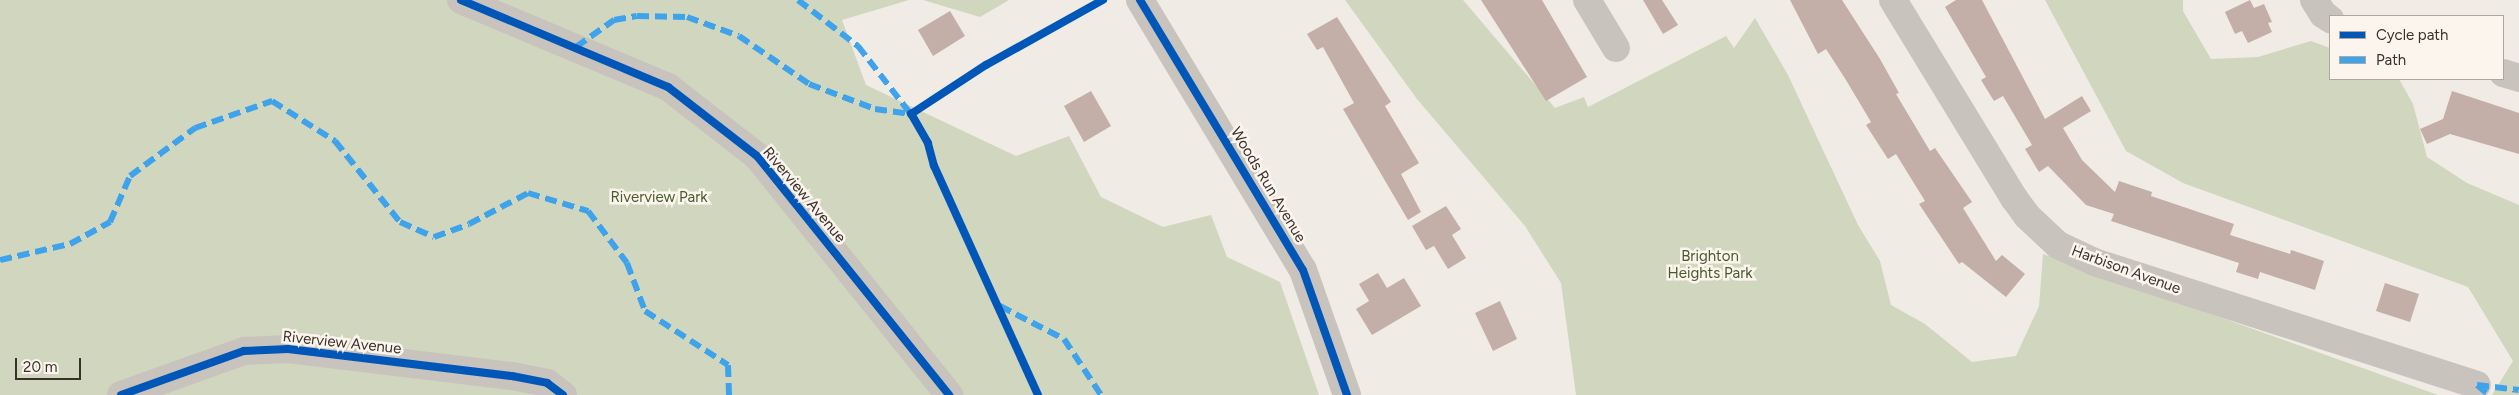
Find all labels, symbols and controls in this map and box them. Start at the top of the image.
legend [2329,15,2504,80]
text: Cycle path [2376,26,2448,44]
text: Path [2376,51,2406,69]
street label: Woods Run Avenue [1226,124,1310,246]
street label: Riverview Avenue [759,144,849,246]
park label: Riverview Park [610,189,708,207]
street label: Harbison Avenue [2069,242,2183,298]
park label: Brighton Heights Park [1667,247,1753,282]
street label: Riverview Avenue [282,328,402,358]
scale bar [18,348,84,380]
text: 20 m [23,358,57,376]

